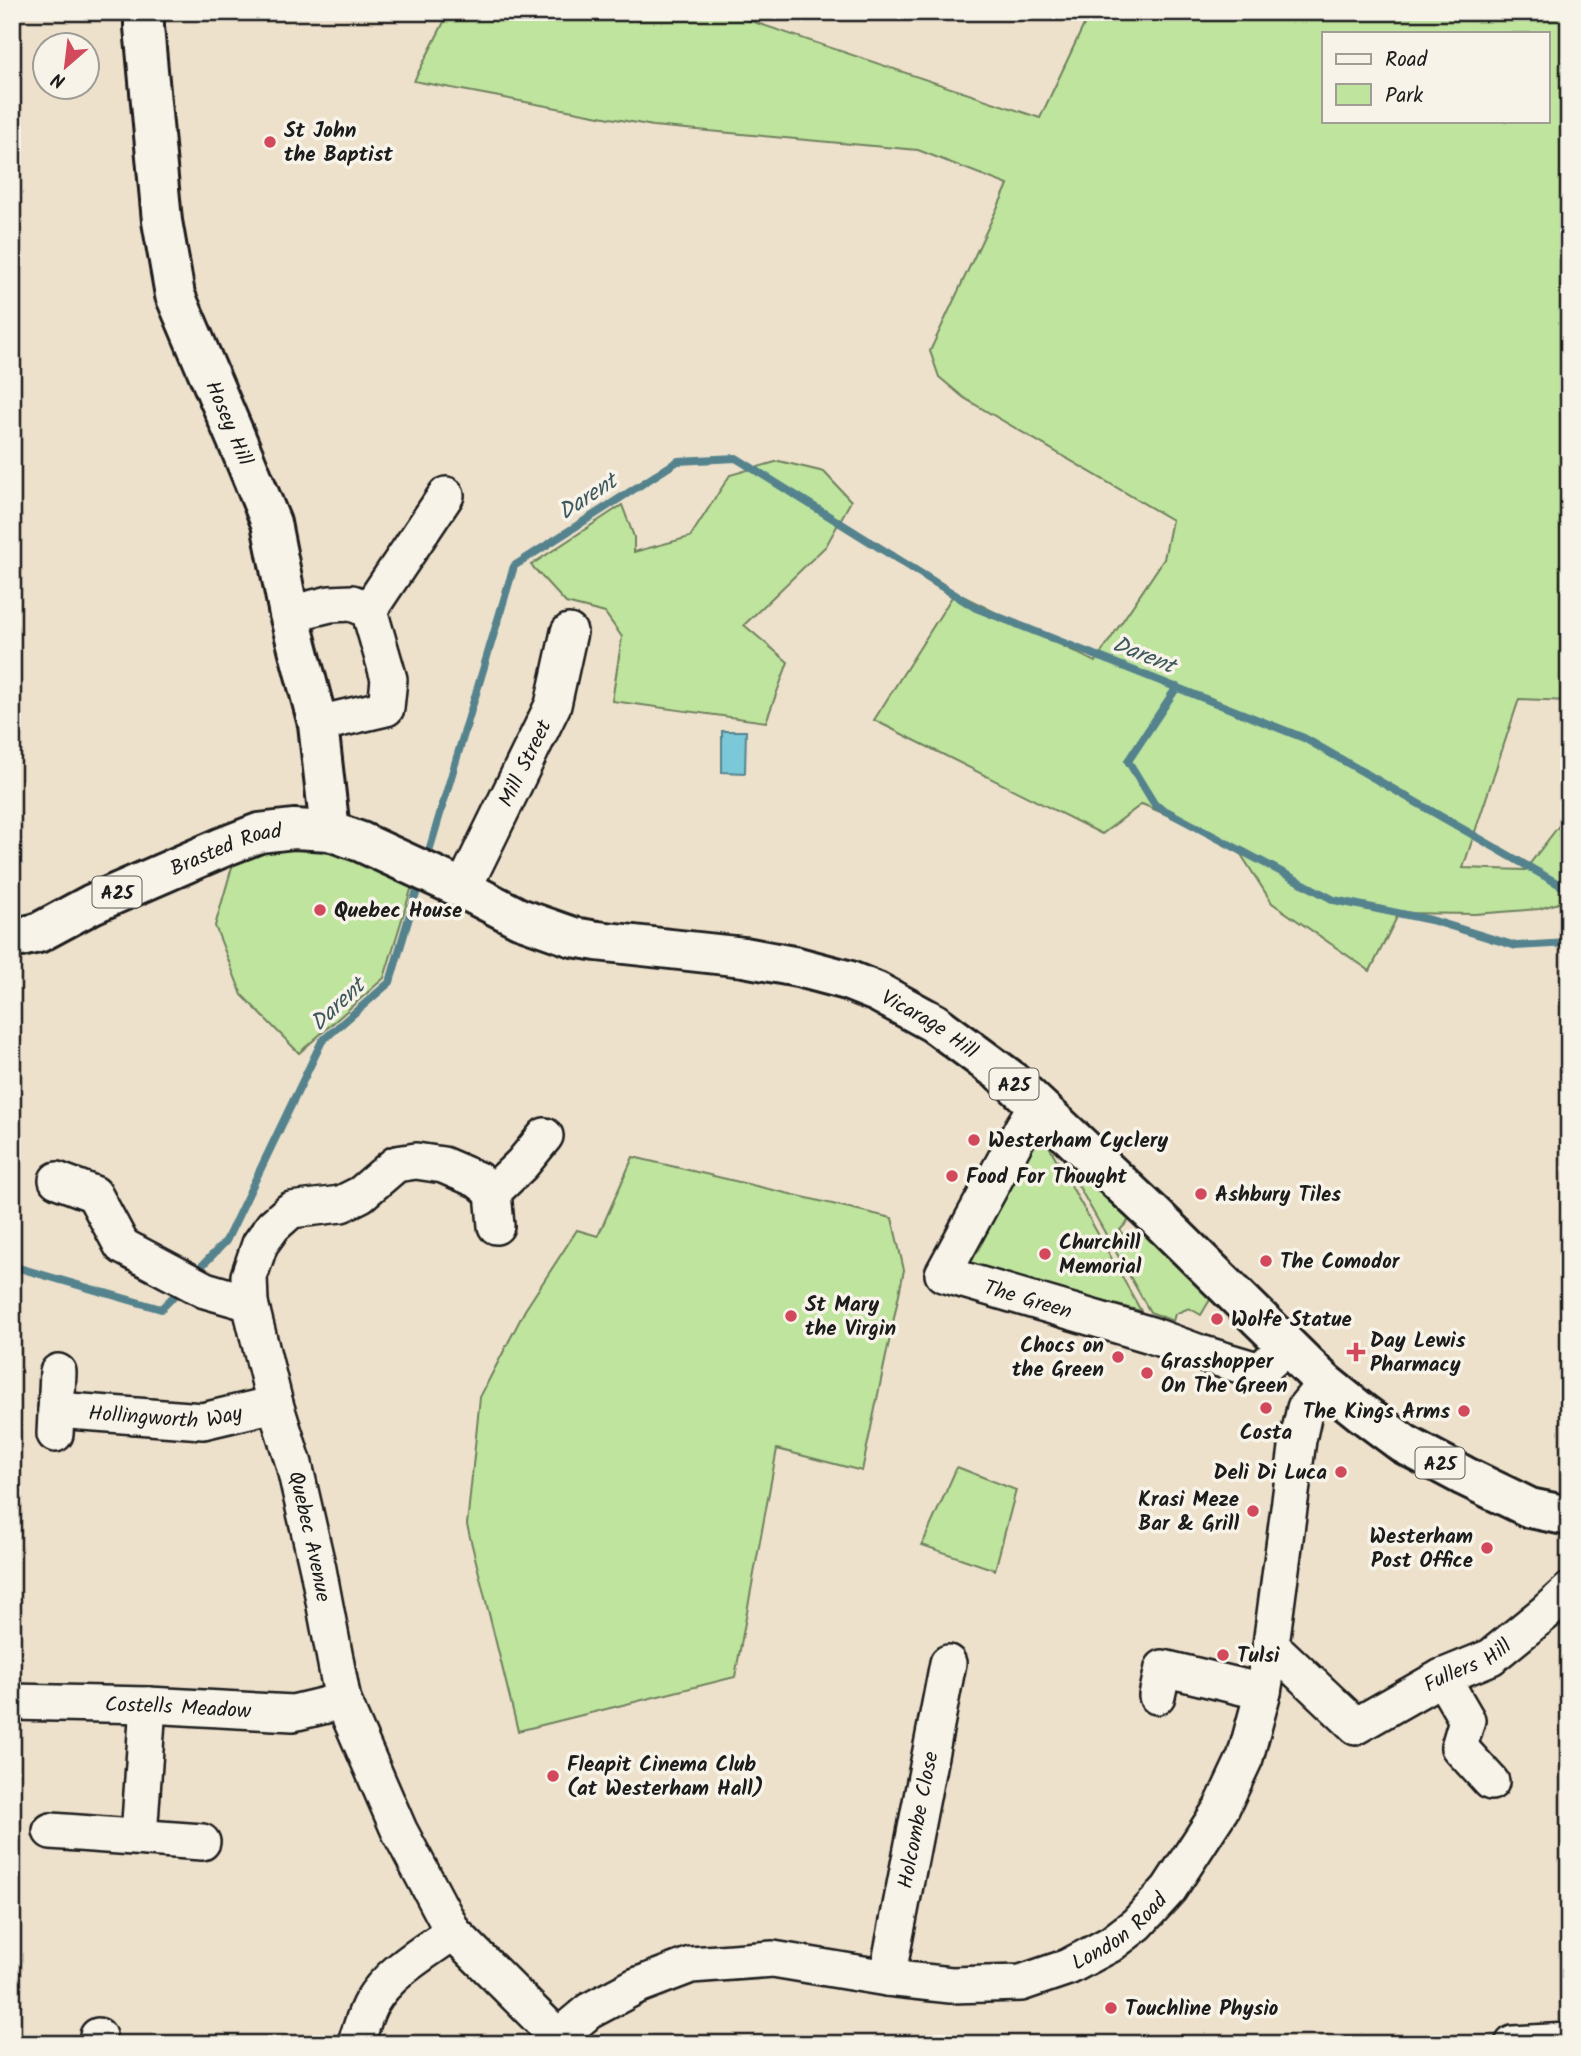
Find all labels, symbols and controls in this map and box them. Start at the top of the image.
north arrow [32,32,102,102]
legend [1322,32,1550,122]
text: Road [1385,44,1428,77]
text: N [47,63,71,95]
text: Park [1385,80,1423,113]
place label: St John the Baptist [284,115,393,172]
marker: St John the Baptist [262,134,278,150]
street label: Hosey Hill [195,376,261,471]
water label: Darent [551,463,628,530]
water label: Darent [1106,627,1184,686]
street label: Mill Street [490,714,562,813]
street label: Brasted Road [165,815,284,886]
road number: A25 [92,876,142,908]
place label: Quebec House [334,895,462,928]
marker: Quebec House [312,902,328,918]
water label: Darent [302,967,377,1041]
street label: Vicarage Hill [874,982,984,1068]
road number: A25 [990,1068,1038,1100]
place label: Westerham Cyclery [988,1125,1168,1158]
marker: Westerham Cyclery [966,1132,982,1148]
place label: Food For Thought [966,1161,1128,1194]
marker: Food For Thought [944,1168,960,1184]
place label: Ashbury Tiles [1215,1179,1341,1212]
marker: Ashbury Tiles [1193,1186,1209,1202]
place label: Churchill Memorial [1059,1227,1142,1284]
marker: Churchill Memorial [1037,1246,1053,1262]
place label: The Comodor [1280,1246,1401,1279]
marker: The Comodor [1258,1253,1274,1269]
street label: The Green [980,1272,1076,1329]
place label: St Mary the Virgin [805,1289,896,1346]
place label: Wolfe Statue [1231,1304,1352,1337]
marker: St Mary the Virgin [783,1308,799,1324]
marker: Wolfe Statue [1209,1311,1225,1327]
place label: Day Lewis Pharmacy [1370,1325,1466,1382]
place label: Chocs on the Green [1012,1330,1104,1387]
marker: Day Lewis Pharmacy [1348,1344,1364,1360]
place label: Grasshopper On The Green [1161,1346,1288,1403]
marker: Chocs on the Green [1110,1349,1126,1365]
marker: Grasshopper On The Green [1139,1365,1155,1381]
place label: The Kings Arms [1303,1396,1450,1429]
street label: Hollingworth Way [87,1397,246,1439]
marker: Costa [1258,1400,1274,1416]
marker: The Kings Arms [1456,1403,1472,1419]
place label: Costa [1240,1417,1293,1450]
road number: A25 [1416,1448,1464,1478]
place label: Deli Di Luca [1213,1457,1327,1490]
marker: Deli Di Luca [1333,1464,1349,1480]
street label: Quebec Avenue [278,1468,339,1605]
place label: Krasi Meze Bar & Grill [1138,1484,1239,1541]
marker: Krasi Meze Bar & Grill [1245,1503,1261,1519]
place label: Westerham Post Office [1369,1521,1473,1578]
marker: Westerham Post Office [1479,1540,1495,1556]
street label: Fullers Hill [1418,1631,1520,1702]
place label: Tulsi [1237,1640,1280,1673]
marker: Tulsi [1215,1647,1231,1663]
street label: Costells Meadow [104,1689,253,1729]
street label: Holcombe Close [890,1748,949,1892]
place label: Fleapit Cinema Club (at Westerham Hall) [567,1749,764,1806]
marker: Fleapit Cinema Club (at Westerham Hall) [545,1768,561,1784]
street label: London Road [1066,1885,1177,1980]
place label: Touchline Physio [1125,1993,1279,2026]
marker: Touchline Physio [1103,2000,1119,2016]

